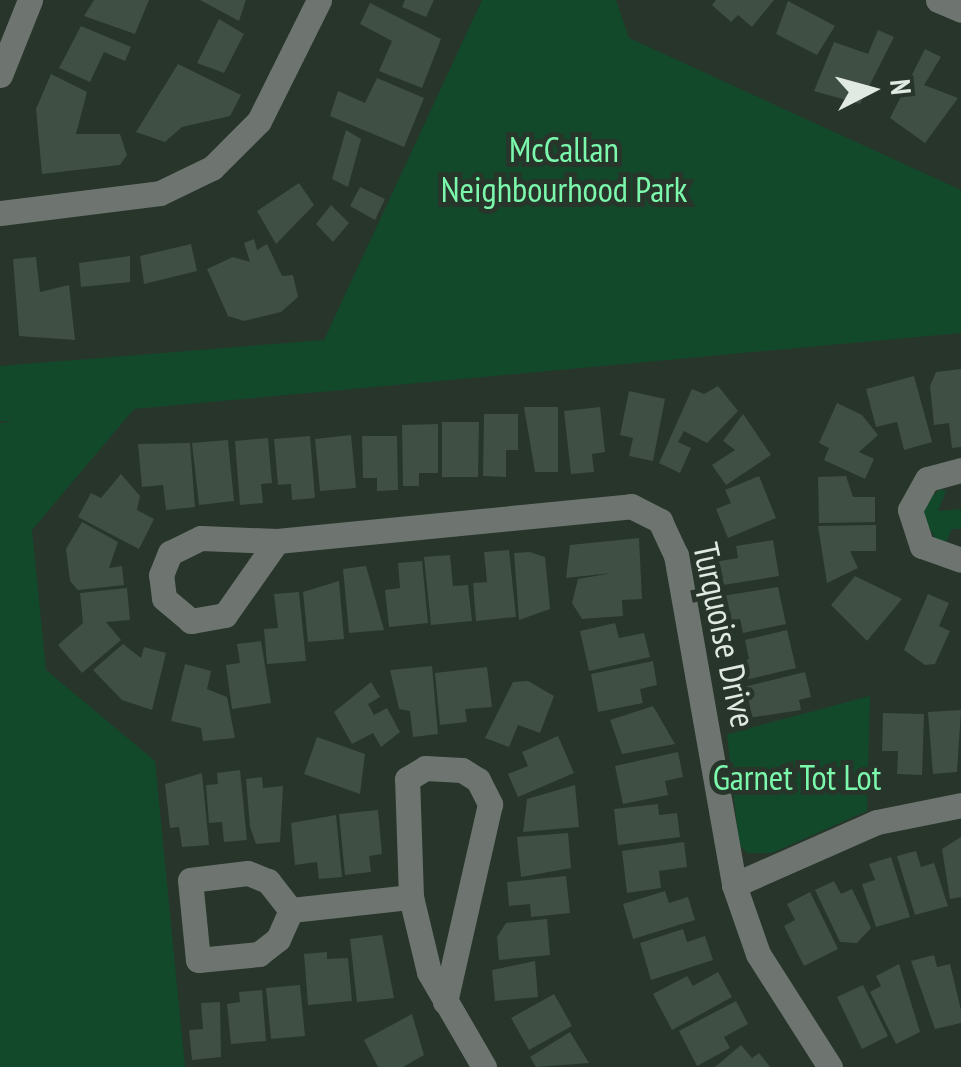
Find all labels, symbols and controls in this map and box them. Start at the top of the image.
north arrow [821,40,921,140]
text: N [882,77,921,96]
park label: McCallan Neighbourhood Park [441,128,687,210]
street label: Turquoise Drive [685,539,765,731]
park label: Garnet Tot Lot [712,756,882,798]

